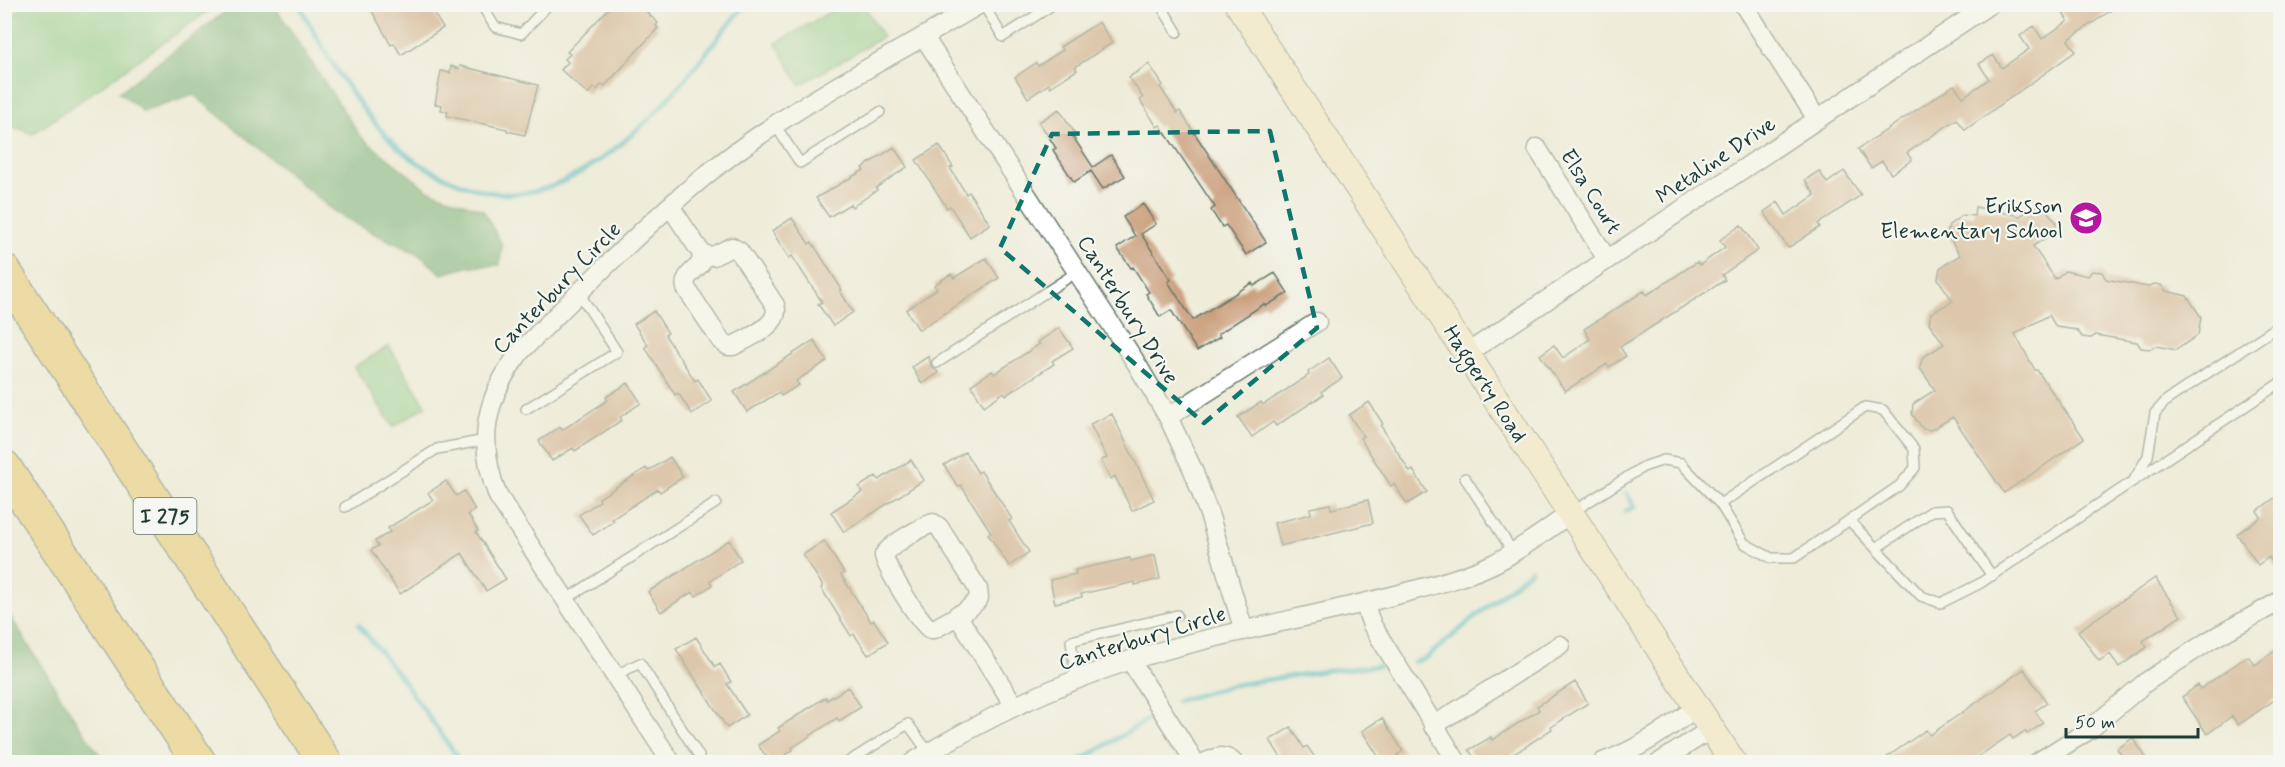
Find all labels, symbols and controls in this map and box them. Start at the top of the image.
street label: Metaline Drive [1651,110,1781,211]
street label: Elsa Court [1553,144,1627,240]
place label: Eriksson Elementary School [1880,193,2063,246]
school or university icon: Eriksson Elementary School [2068,200,2104,236]
street label: Canterbury Circle [487,216,628,361]
street label: Canterbury Drive [1070,230,1184,390]
street label: Haggerty Road [1433,320,1533,450]
road number: I 275 [134,498,196,534]
street label: Canterbury Circle [1056,600,1230,678]
scale bar [2066,701,2198,739]
text: 50 m [2075,711,2115,735]

